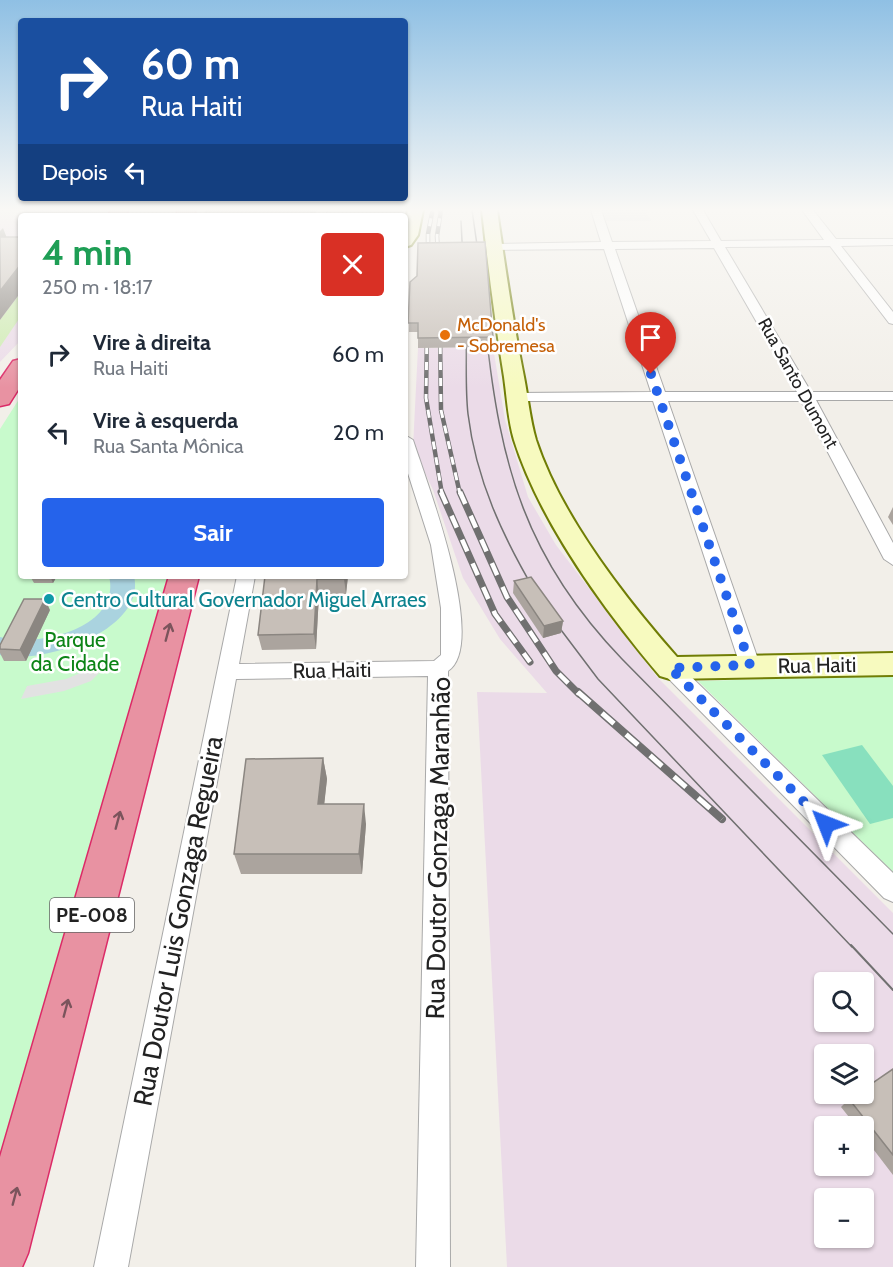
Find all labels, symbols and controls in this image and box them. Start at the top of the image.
text: 60 m [141,38,240,90]
icon: right [42,42,120,120]
text: Rua Haiti [141,90,242,123]
icon: left [119,156,152,189]
text: Depois [42,159,107,186]
text: 4 min [42,230,132,274]
button: close [321,233,384,296]
text: 250 m · 18:17 [42,275,152,299]
pin [625,312,676,374]
place label: McDonald's - Sobremesa [457,314,555,357]
street label: Rua Santo Dumont [753,314,843,452]
icon: arrive [634,321,667,354]
marker: McDonald's - Sobremesa [438,328,452,342]
text: Vire à direita [93,329,211,356]
icon: right [42,338,75,371]
text: 60 m [332,341,384,368]
text: Rua Haiti [93,356,168,380]
text: Vire à esquerda [93,407,238,434]
icon: left [42,416,75,449]
text: 20 m [333,419,384,446]
text: Rua Santa Mônica [93,434,244,458]
button: Sair [42,498,384,567]
place label: Centro Cultural Governador Miguel Arraes [61,587,427,612]
marker: Centro Cultural Governador Miguel Arraes [42,592,56,606]
one-way arrow [163,623,175,642]
park label: Parque da Cidade [31,627,120,676]
street label: Rua Haiti [777,652,857,678]
street label: Rua Haiti [292,657,372,683]
street label: Rua Doutor Gonzaga Maranhão [419,676,457,1020]
street label: Rua Doutor Luis Gonzaga Regueira [126,733,230,1109]
position arrow [794,792,858,856]
one-way arrow [113,811,124,830]
road number: PE-008 [50,898,134,932]
map controls [814,972,874,1248]
button: search [814,972,874,1032]
one-way arrow [61,999,73,1018]
button: layers [814,1044,874,1104]
button: + [814,1116,874,1176]
one-way arrow [9,1187,21,1206]
button: − [814,1188,874,1248]

